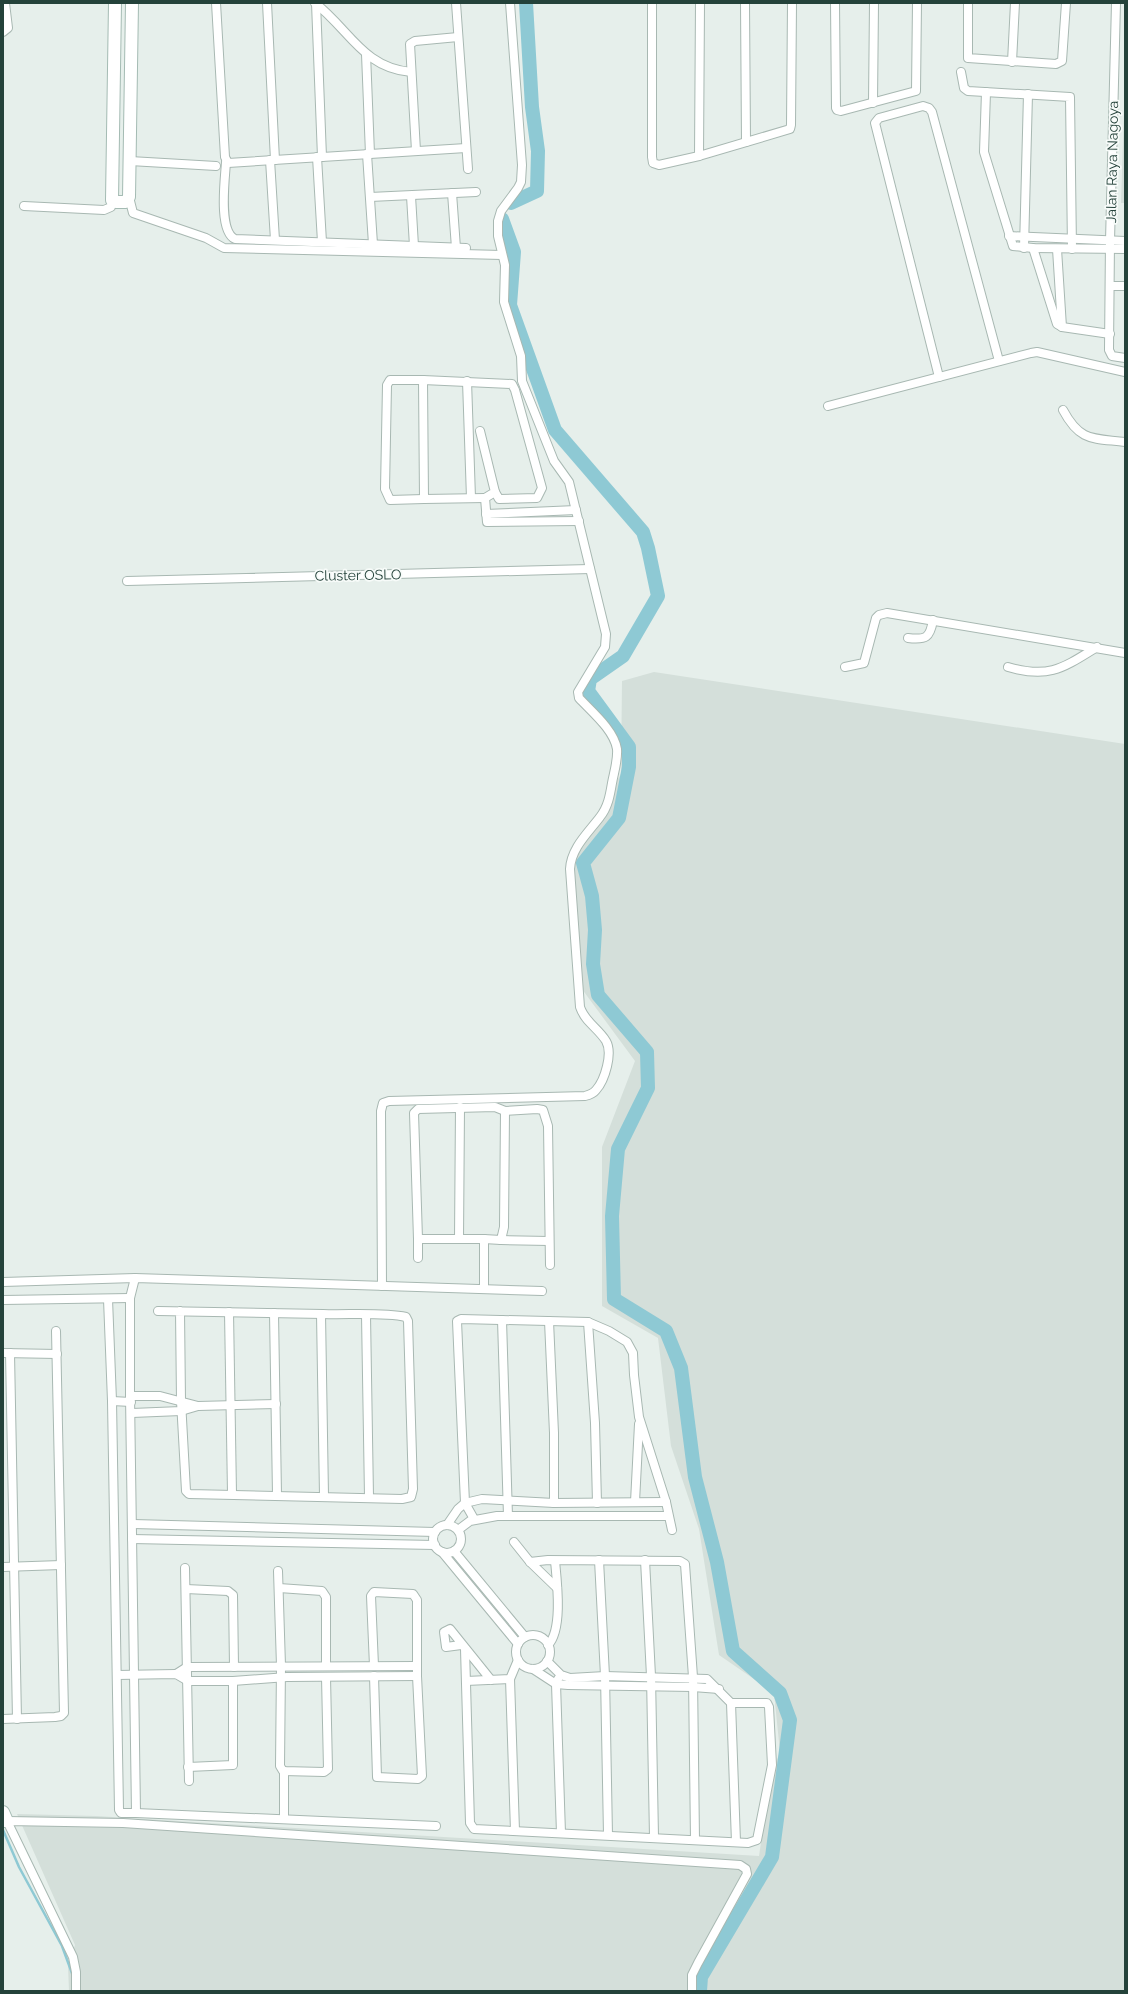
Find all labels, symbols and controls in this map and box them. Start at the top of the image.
street label: Jalan Raya Nagoya [1103,101,1121,223]
street label: Cluster OSLO [315,566,401,584]

